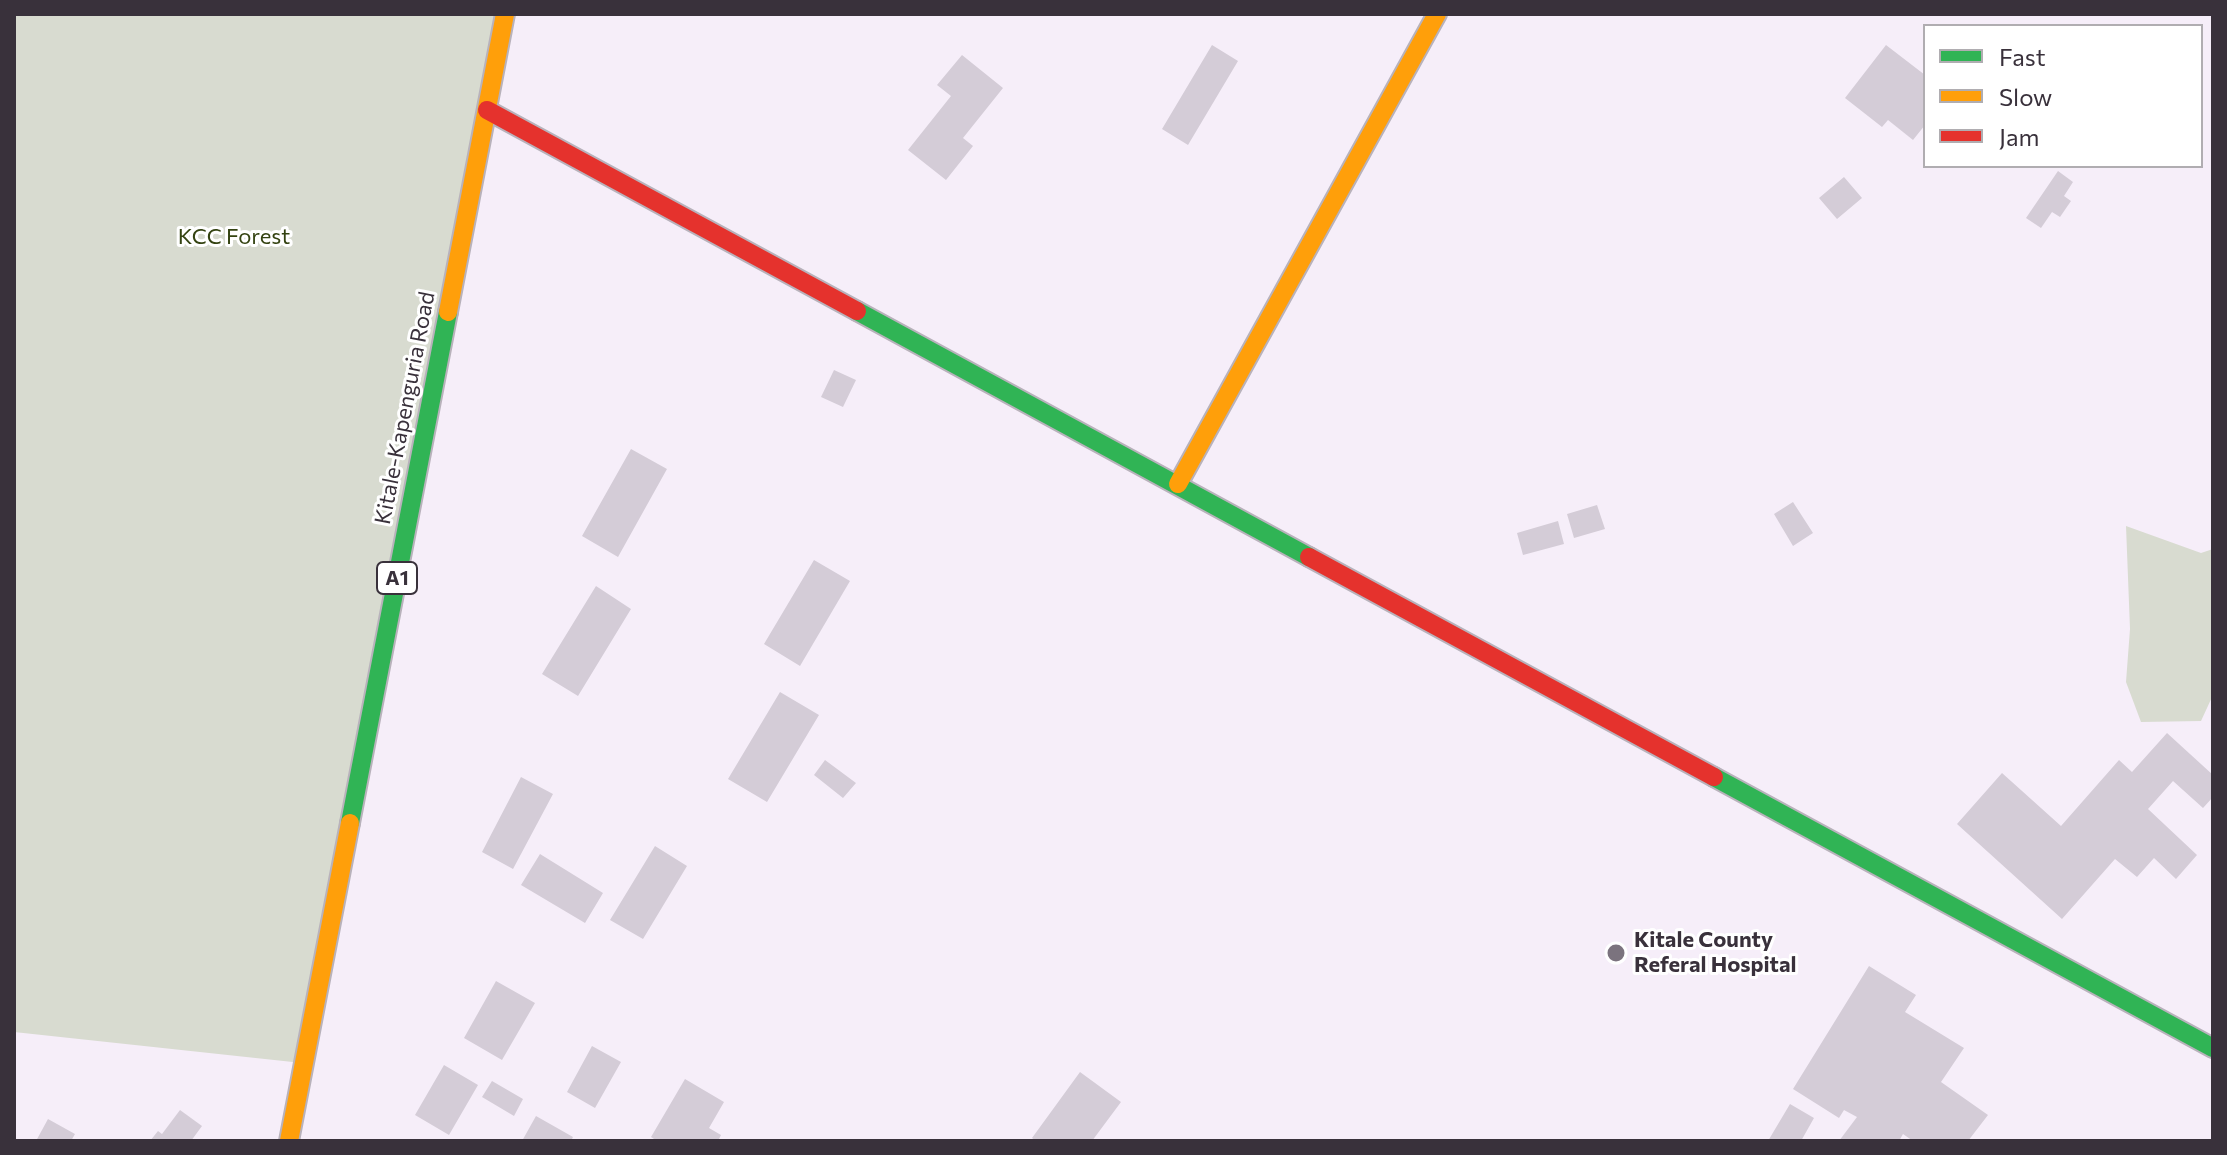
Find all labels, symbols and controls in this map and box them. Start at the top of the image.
legend [1923,24,2203,168]
text: Fast [1999,42,2046,71]
text: Slow [1999,82,2052,111]
text: Jam [1999,122,2039,151]
park label: KCC Forest [178,224,290,250]
street label: Kitale-Kapenguria Road [369,289,441,527]
road number: A1 [377,562,417,594]
place label: Kitale County Referal Hospital [1634,927,1796,978]
marker: Kitale County Referal Hospital [1605,942,1627,964]

